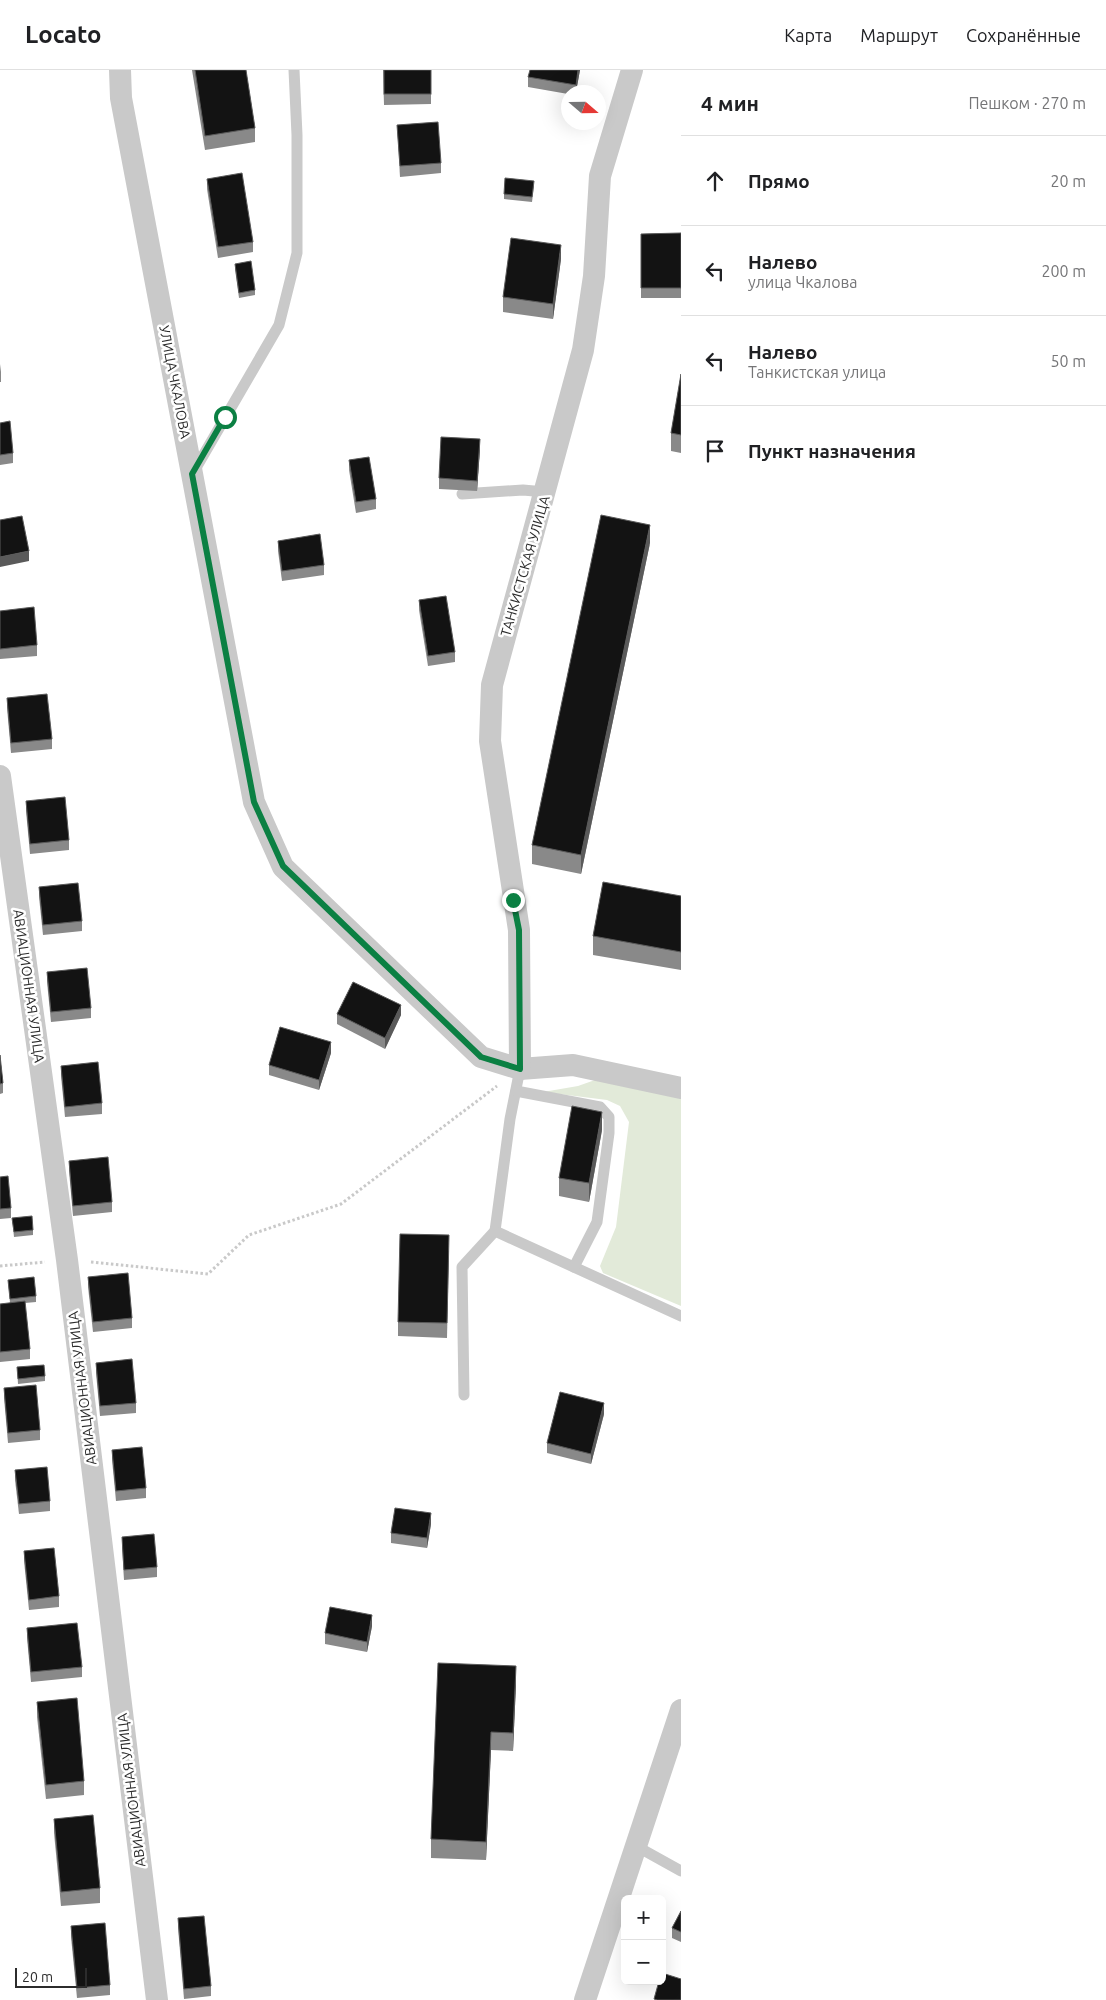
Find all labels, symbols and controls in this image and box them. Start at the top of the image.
text: Locato [25,21,101,48]
text: Карта [784,25,832,45]
text: Маршрут [860,25,938,45]
text: Сохранённые [966,25,1081,45]
north arrow [561,85,606,130]
text: 4 мин [701,91,759,115]
text: Пешком · 270 m [968,94,1086,112]
icon: ahead [701,167,729,195]
text: Прямо [748,170,810,192]
text: 20 m [1050,172,1086,190]
text: Налево [748,251,817,273]
icon: left [701,257,729,285]
text: 200 m [1041,262,1086,280]
text: улица Чкалова [748,273,858,291]
street label: УЛИЦА ЧКАЛОВА [156,324,194,440]
text: Налево [748,341,817,363]
icon: left [701,347,729,375]
text: 50 m [1050,352,1086,370]
text: Танкистская улица [748,363,886,381]
route start [214,406,237,429]
icon: arrive [701,437,729,465]
text: Пункт назначения [748,440,916,462]
street label: ТАНКИСТСКАЯ УЛИЦА [497,494,553,638]
route end [502,889,525,912]
street label: АВИАЦИОННАЯ УЛИЦА [10,908,48,1064]
street label: АВИАЦИОННАЯ УЛИЦА [65,1310,99,1466]
street label: АВИАЦИОННАЯ УЛИЦА [114,1712,148,1868]
map controls [621,1895,666,1985]
button: + [621,1895,666,1940]
button: − [621,1940,666,1985]
scale bar [15,1965,88,1988]
text: 20 m [22,1969,53,1985]

